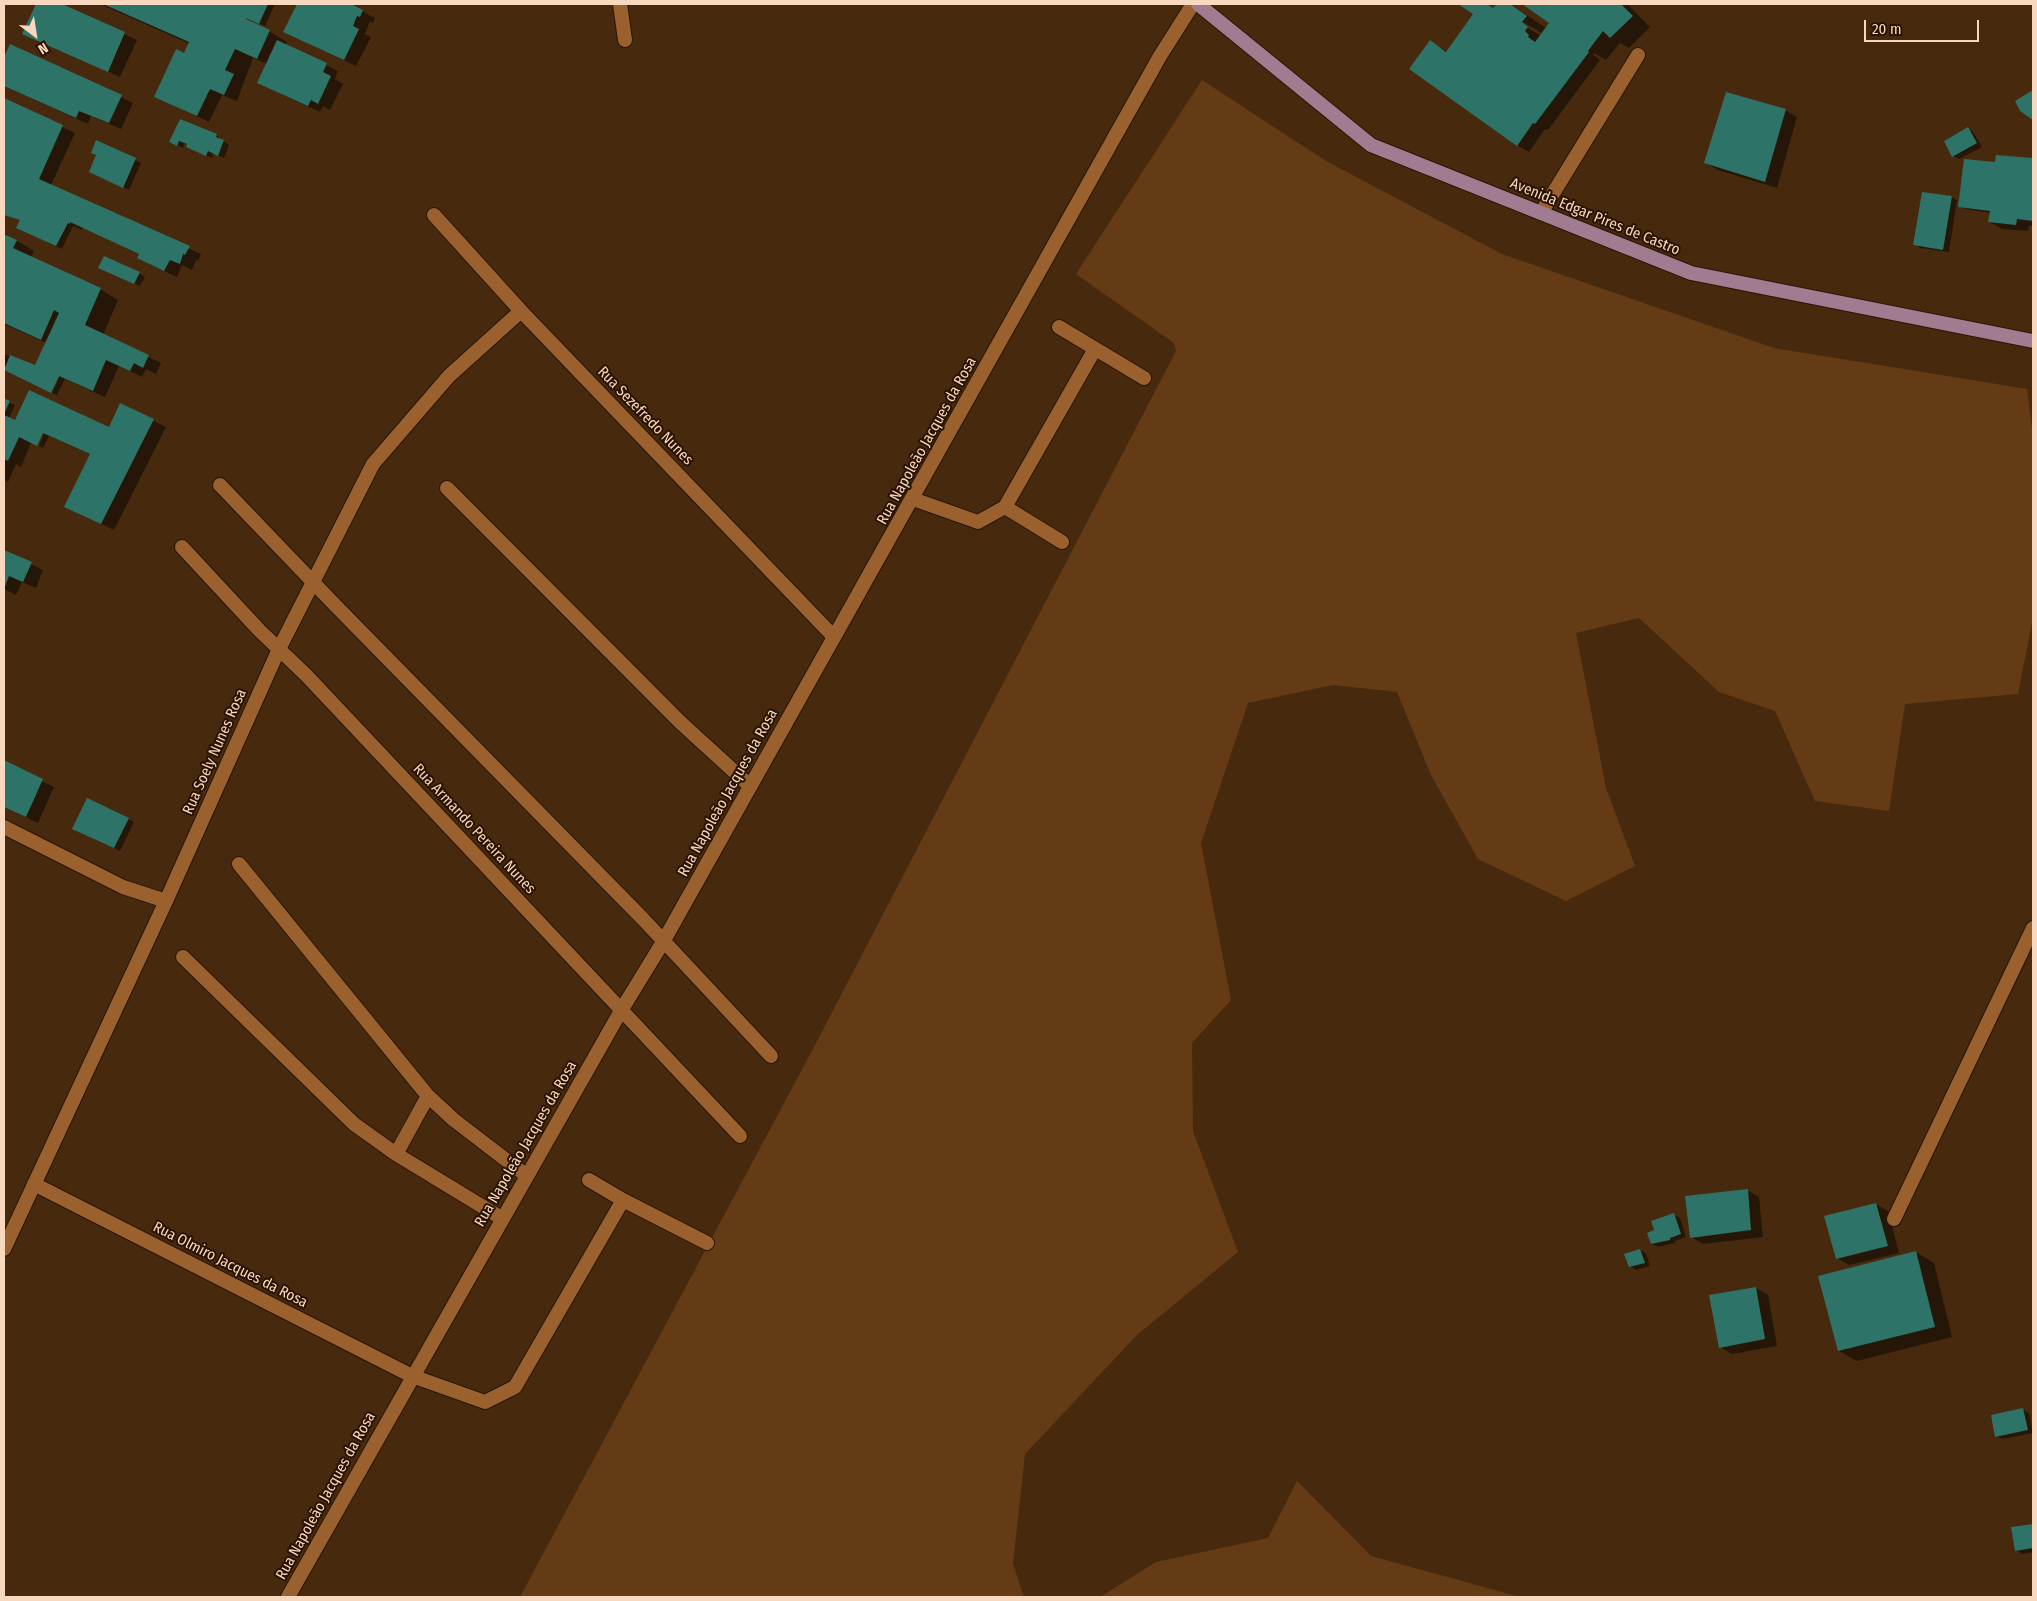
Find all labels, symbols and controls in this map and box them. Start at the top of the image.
north arrow [10,10,60,60]
scale bar [1867,10,1982,42]
text: 20 m [1872,20,1902,38]
text: N [35,39,51,58]
street label: Avenida Edgar Pires de Castro [1507,175,1683,259]
street label: Rua Napoleão Jacques da Rosa [873,354,981,528]
street label: Rua Sezefredo Nunes [593,363,697,469]
street label: Rua Soely Nunes Rosa [179,687,251,817]
street label: Rua Napoleão Jacques da Rosa [674,706,782,880]
street label: Rua Armando Pereira Nunes [409,760,539,898]
street label: Rua Napoleão Jacques da Rosa [471,1058,581,1230]
street label: Rua Olmiro Jacques da Rosa [150,1218,310,1312]
street label: Rua Napoleão Jacques da Rosa [272,1409,380,1583]

